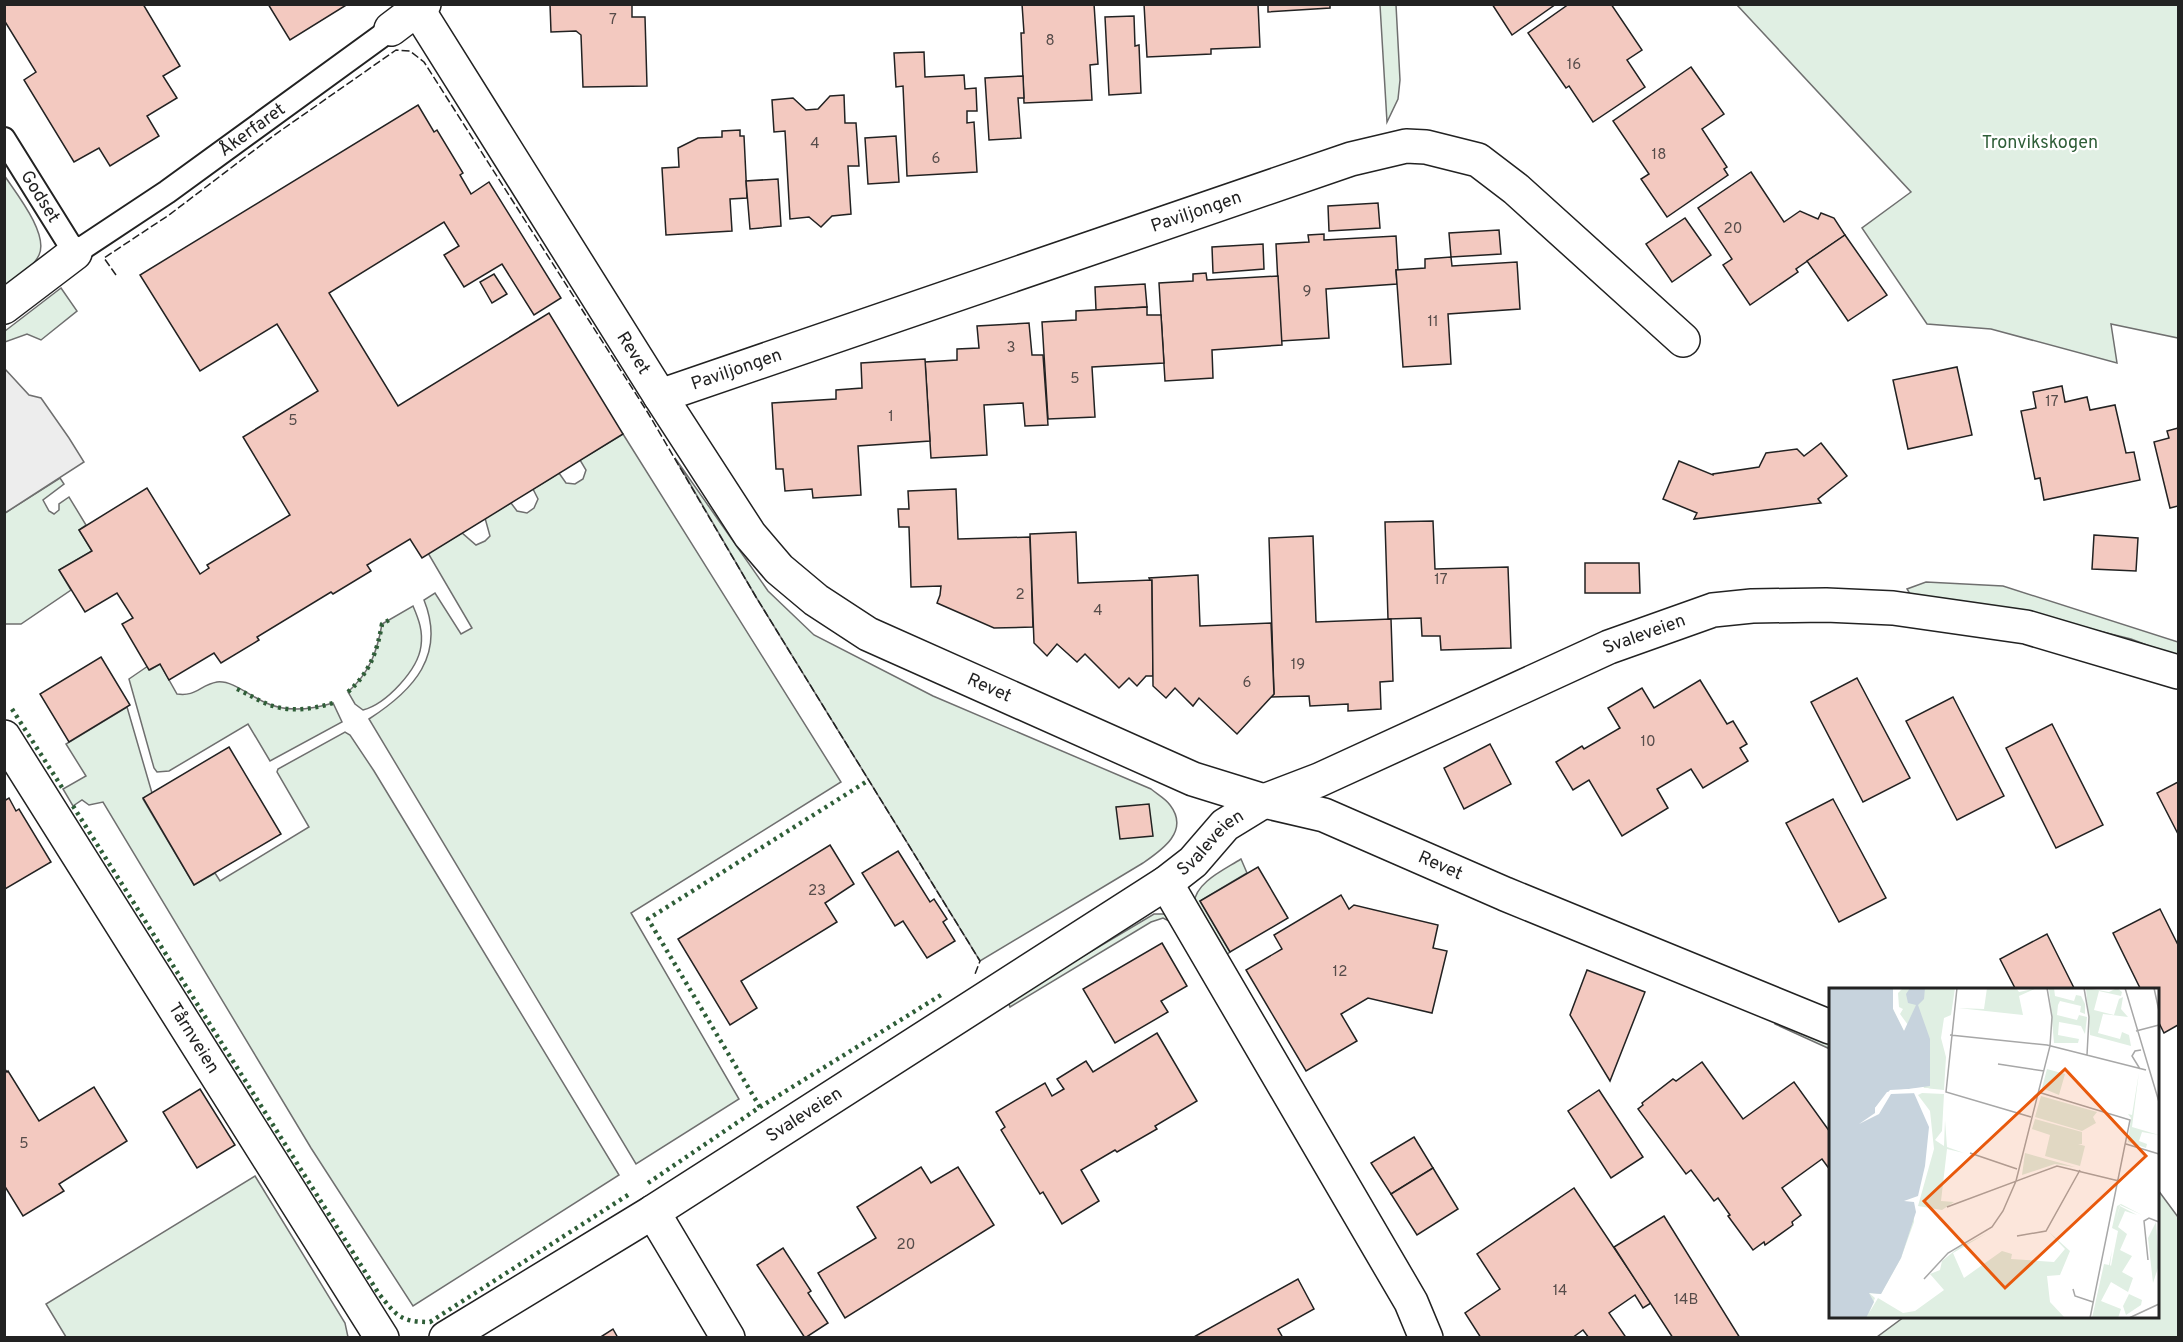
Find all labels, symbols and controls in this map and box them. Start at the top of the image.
house number: 7 [609,11,617,30]
house number: 8 [1045,32,1055,51]
house number: 16 [1567,56,1581,75]
street label: Åkerfaret [214,98,290,162]
park label: Tronvikskogen [1982,132,2098,155]
house number: 4 [810,135,820,154]
house number: 18 [1652,146,1666,165]
house number: 6 [932,150,941,169]
street label: Godset [15,166,65,227]
street label: Paviljongen [1148,186,1245,238]
house number: 20 [1724,220,1742,239]
house number: 9 [1303,283,1311,302]
house number: 11 [1427,313,1439,332]
street label: Revet [611,327,655,379]
house number: 3 [1006,339,1016,358]
street label: Paviljongen [688,344,785,396]
house number: 5 [1070,370,1080,389]
house number: 17 [2045,393,2059,412]
house number: 1 [888,408,894,427]
house number: 5 [288,412,298,431]
house number: 17 [1434,571,1448,590]
house number: 2 [1015,586,1025,605]
house number: 4 [1093,602,1103,621]
street label: Svaleveien [1599,609,1689,660]
house number: 19 [1291,656,1305,675]
street label: Revet [963,668,1015,708]
house number: 6 [1243,674,1252,693]
house number: 10 [1640,733,1656,752]
street label: Svaleveien [1172,805,1248,882]
street label: Revet [1414,846,1466,886]
house number: 23 [808,882,826,901]
house number: 12 [1333,963,1347,982]
inset map [1829,988,2159,1318]
street label: Tårnveien [163,999,224,1078]
street label: Svaleveien [762,1082,847,1148]
house number: 5 [19,1135,29,1154]
house number: 20 [897,1236,915,1255]
house number: 14 [1553,1282,1567,1301]
house number: 14B [1674,1291,1698,1310]

